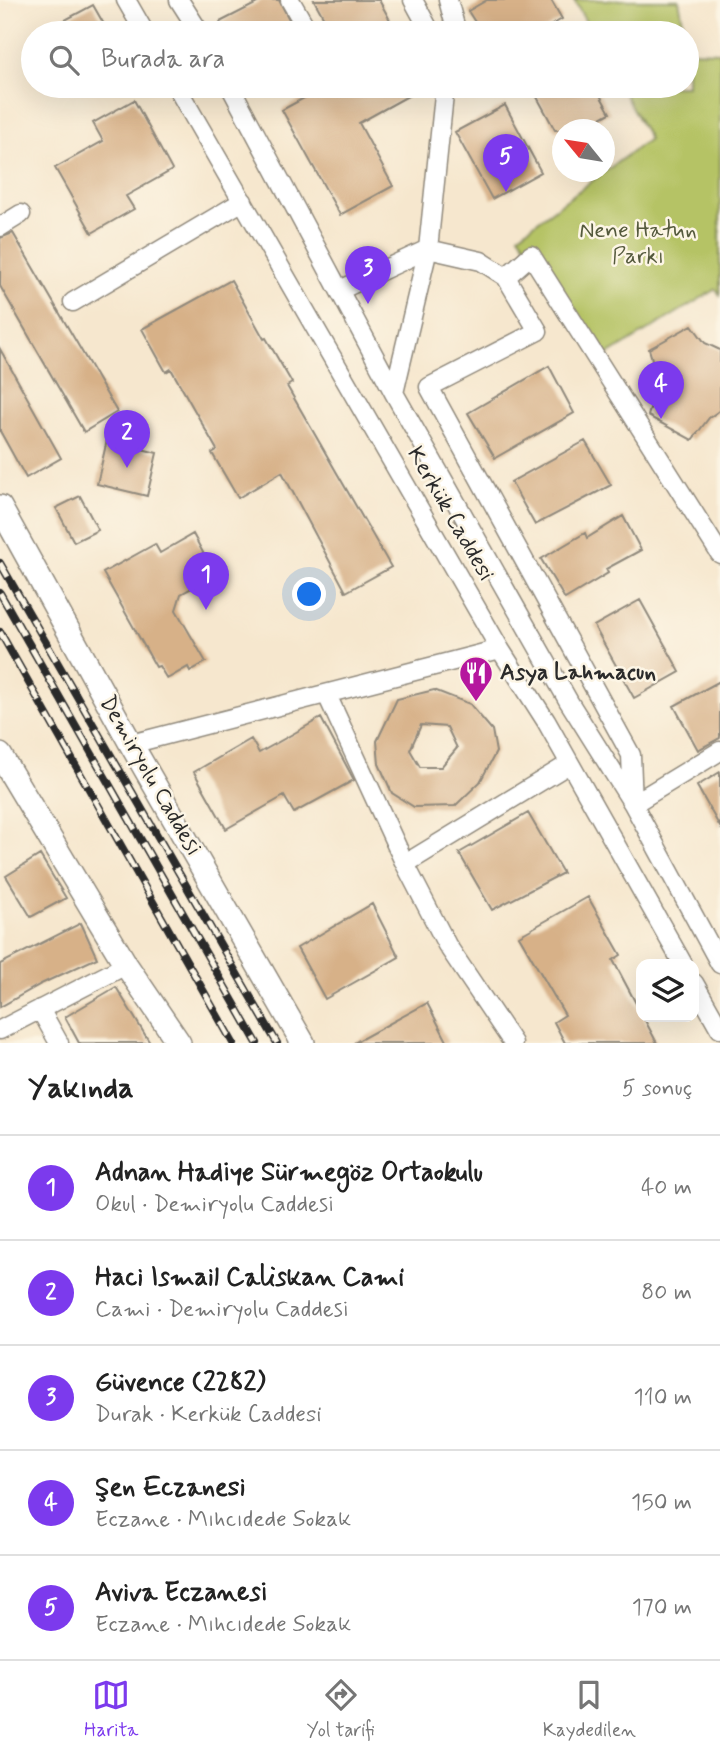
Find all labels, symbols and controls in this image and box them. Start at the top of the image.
search box [21,21,699,98]
icon: search [45,41,83,79]
text: Burada ara [101,43,225,77]
north arrow [552,119,615,182]
pin: 5 [483,134,529,192]
park label: Nene Hatun Parkı [579,216,697,272]
pin: 3 [345,246,391,304]
pin: 4 [638,361,684,419]
pin: 2 [104,410,150,468]
street label: Kerkük Caddesi [399,441,501,587]
pin: 1 [183,552,229,610]
your location [292,577,326,611]
restaurant icon: Asya Lahmacun [457,654,495,703]
place label: Asya Lahmacun [500,658,656,688]
street label: Demiryolu Caddesi [92,690,208,862]
map controls [636,959,699,1022]
button: layers [636,959,699,1022]
text: Yakında [28,1069,134,1108]
text: 5 sonuç [622,1074,692,1104]
text: Adnan Hadiye Sürmegöz Ortaokulu [95,1156,483,1190]
text: 1 [46,1173,56,1203]
text: 40 m [641,1173,692,1203]
text: Okul · Demiryolu Caddesi [95,1190,334,1220]
text: Haci Ismail Caliskan Cami [95,1261,404,1295]
text: 2 [45,1278,57,1308]
text: 80 m [641,1278,692,1308]
text: Cami · Demiryolu Caddesi [95,1295,349,1325]
text: Güvence (2282) [95,1366,265,1400]
text: 3 [46,1383,56,1413]
text: 110 m [633,1383,692,1413]
text: Durak · Kerkük Caddesi [95,1400,321,1430]
text: Şen Eczanesi [95,1471,246,1505]
text: 4 [44,1488,58,1518]
text: 150 m [631,1488,692,1518]
text: Eczane · Mıhcıdede Sokak [95,1505,351,1535]
text: Aviva Eczanesi [95,1576,268,1610]
text: 5 [44,1593,58,1623]
text: 170 m [632,1593,692,1623]
text: Eczane · Mıhcıdede Sokak [95,1610,351,1640]
tab: Harita [84,1676,138,1743]
tab: Yol tarifi [307,1676,375,1743]
tab: Kaydedilen [543,1676,636,1743]

